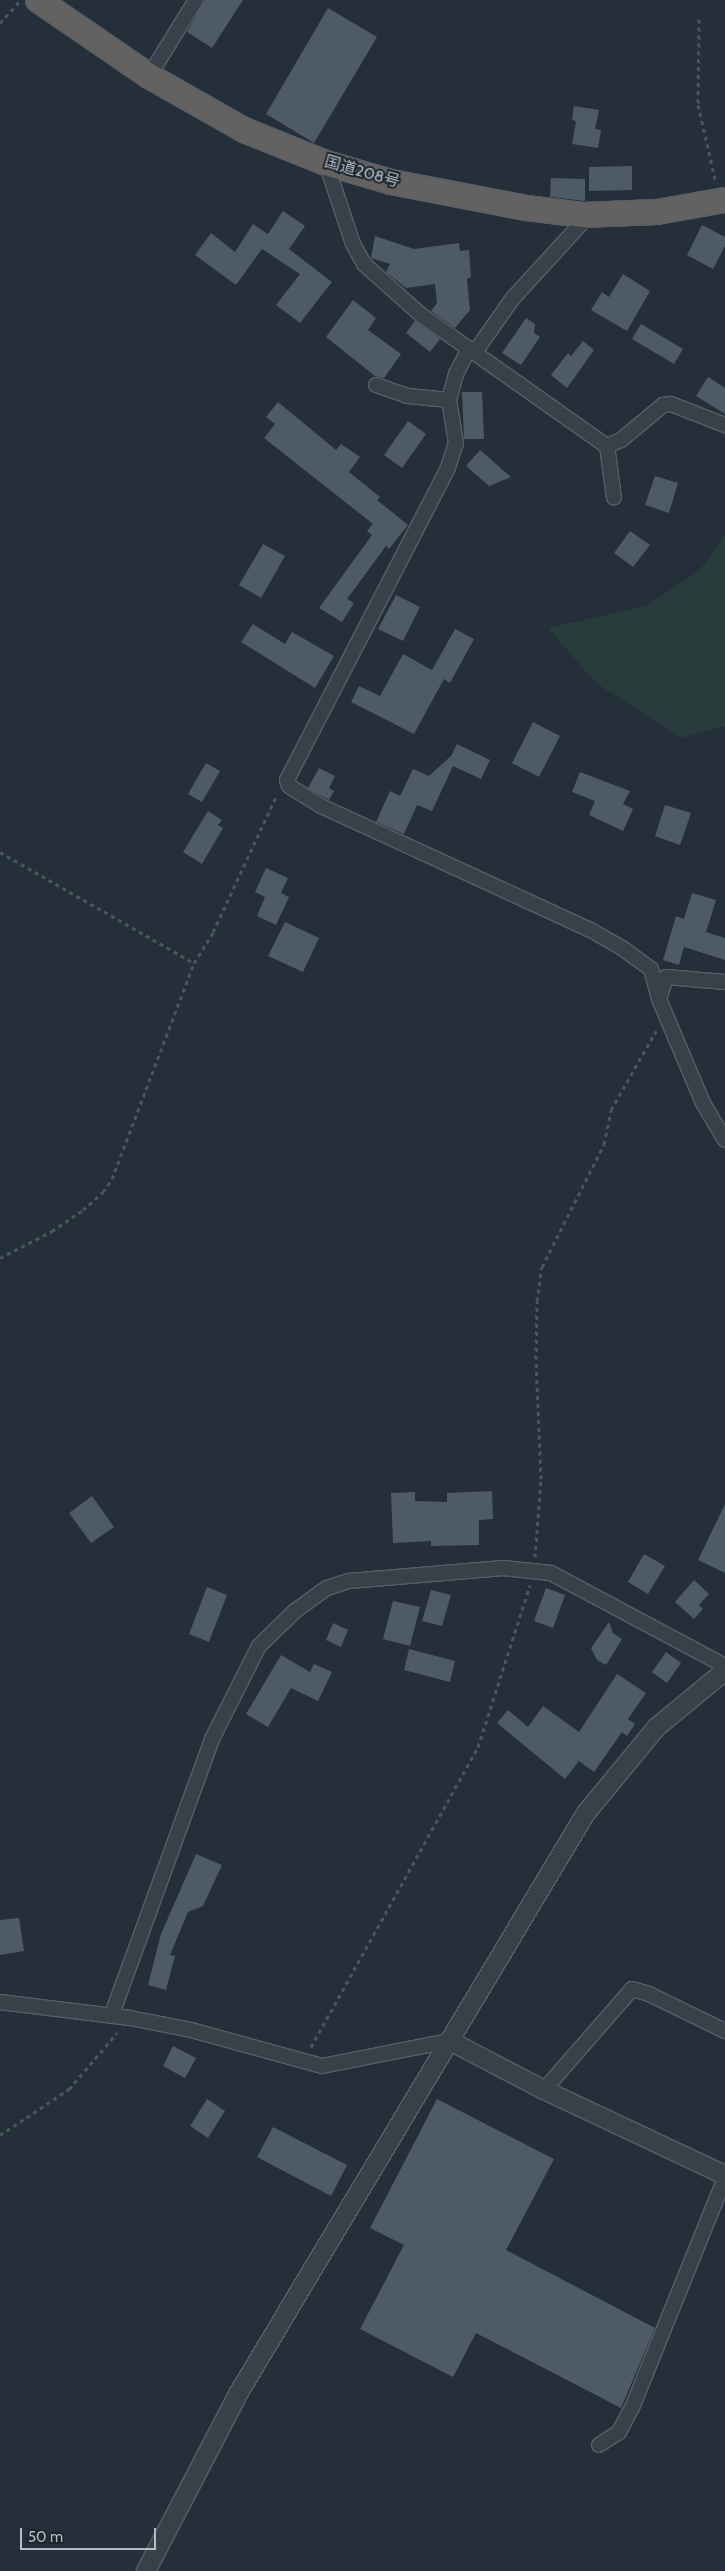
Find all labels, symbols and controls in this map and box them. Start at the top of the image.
street label: 国道208号 [322,152,402,192]
scale bar [22,2518,159,2550]
text: 50 m [28,2528,63,2546]

